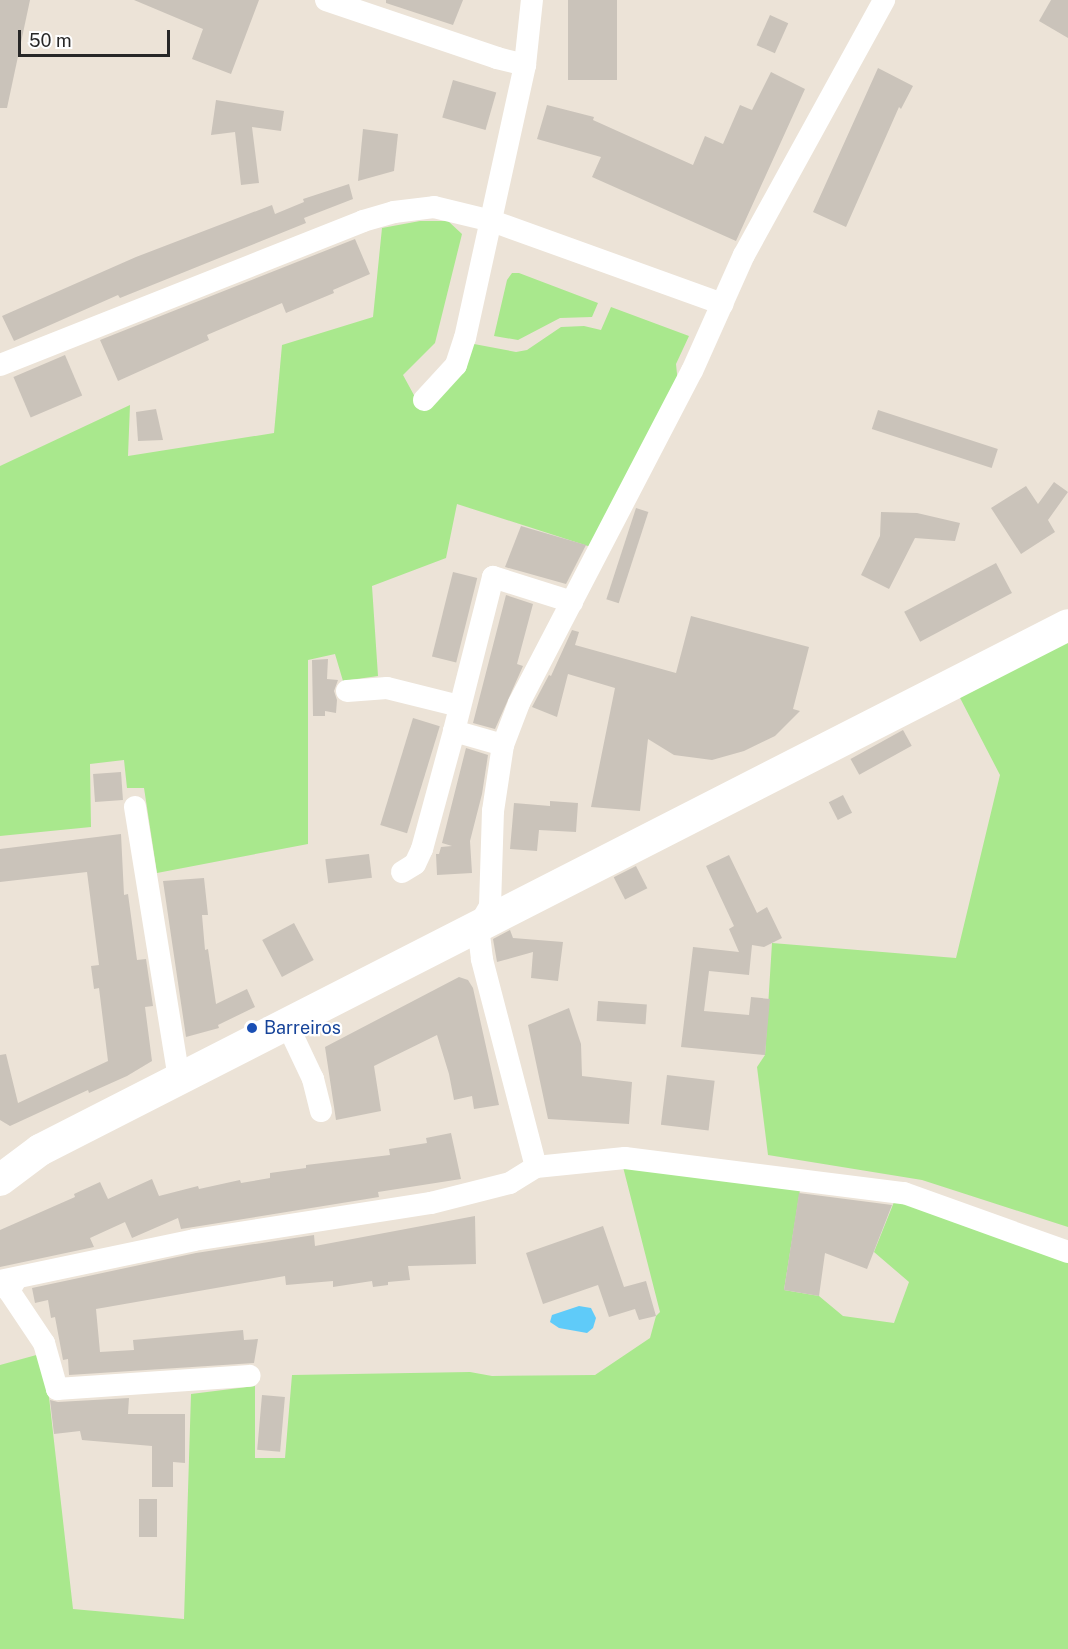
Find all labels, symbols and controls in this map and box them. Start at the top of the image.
scale bar [21,18,172,56]
text: 50 m [29,30,72,51]
place label: Barreiros [264,1017,341,1039]
marker: Barreiros [245,1021,259,1035]

